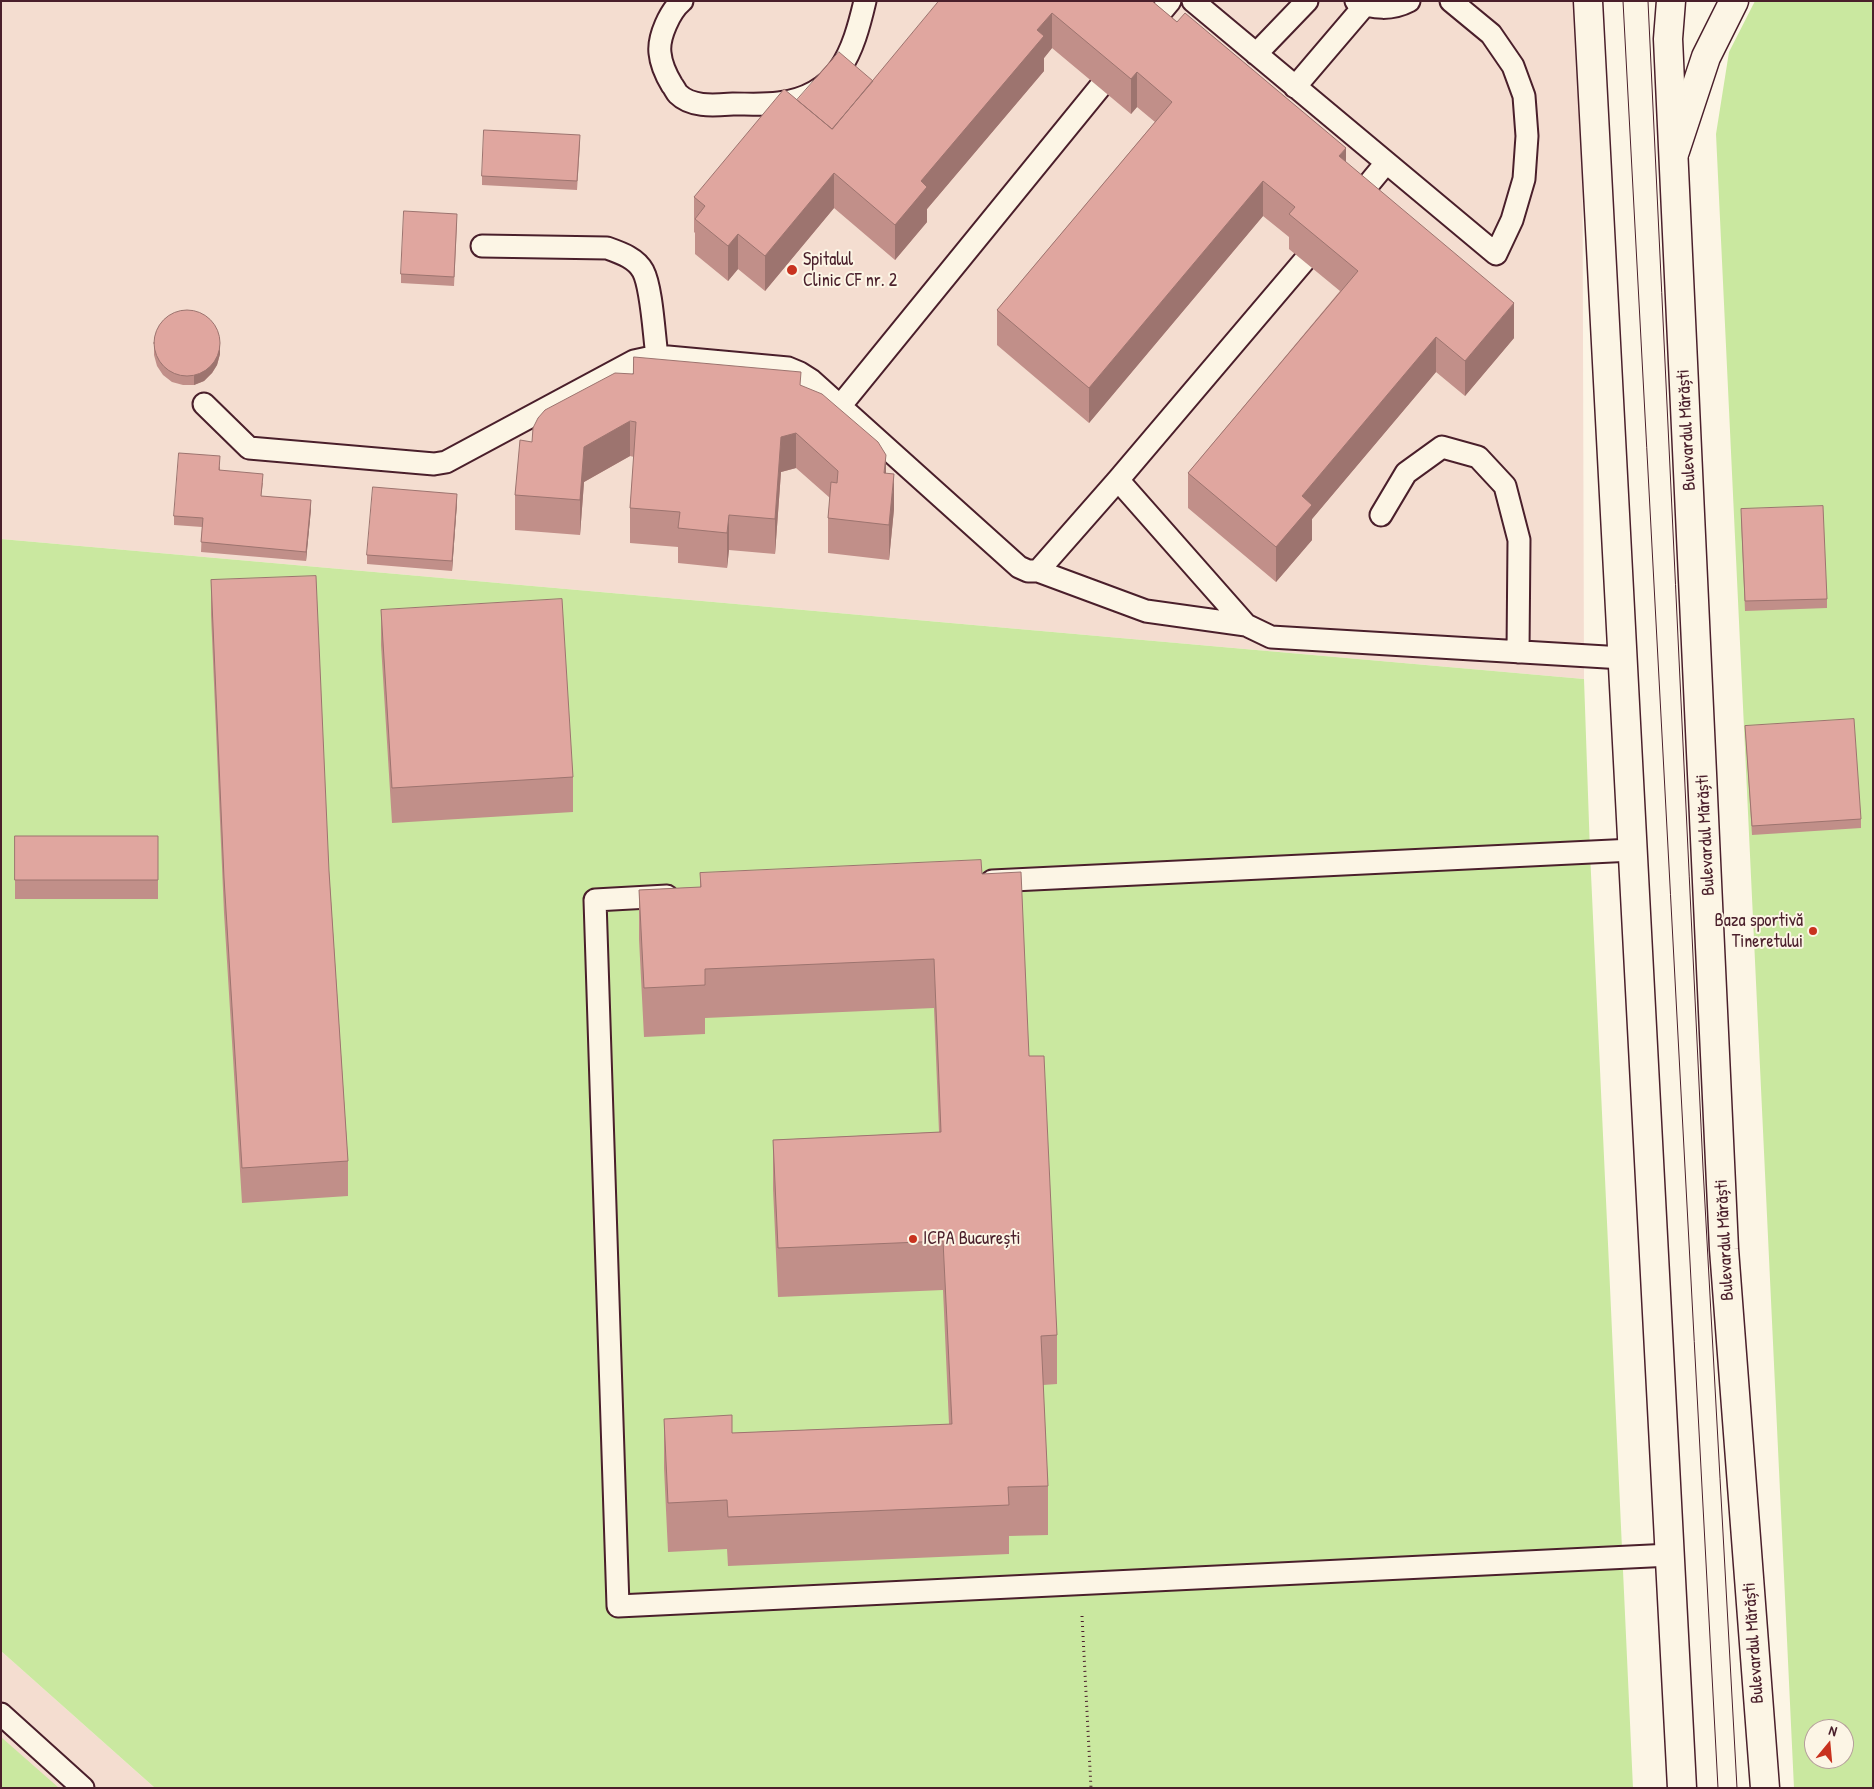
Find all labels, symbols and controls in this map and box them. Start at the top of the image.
place label: Spitalul Clinic CF nr. 2 [803,249,897,292]
marker: Spitalul Clinic CF nr. 2 [785,263,799,277]
street label: Bulevardul Mărăști [1673,369,1701,491]
street label: Bulevardul Mărăști [1692,774,1720,896]
place label: Baza sportivă Tineretului [1715,910,1803,952]
marker: Baza sportivă Tineretului [1807,925,1819,937]
street label: Bulevardul Mărăști [1711,1179,1739,1301]
place label: ICPA București [923,1228,1020,1250]
marker: ICPA București [907,1233,919,1245]
street label: Bulevardul Mărăști [1739,1582,1769,1704]
north arrow [1804,1719,1854,1769]
text: N [1827,1720,1840,1740]

